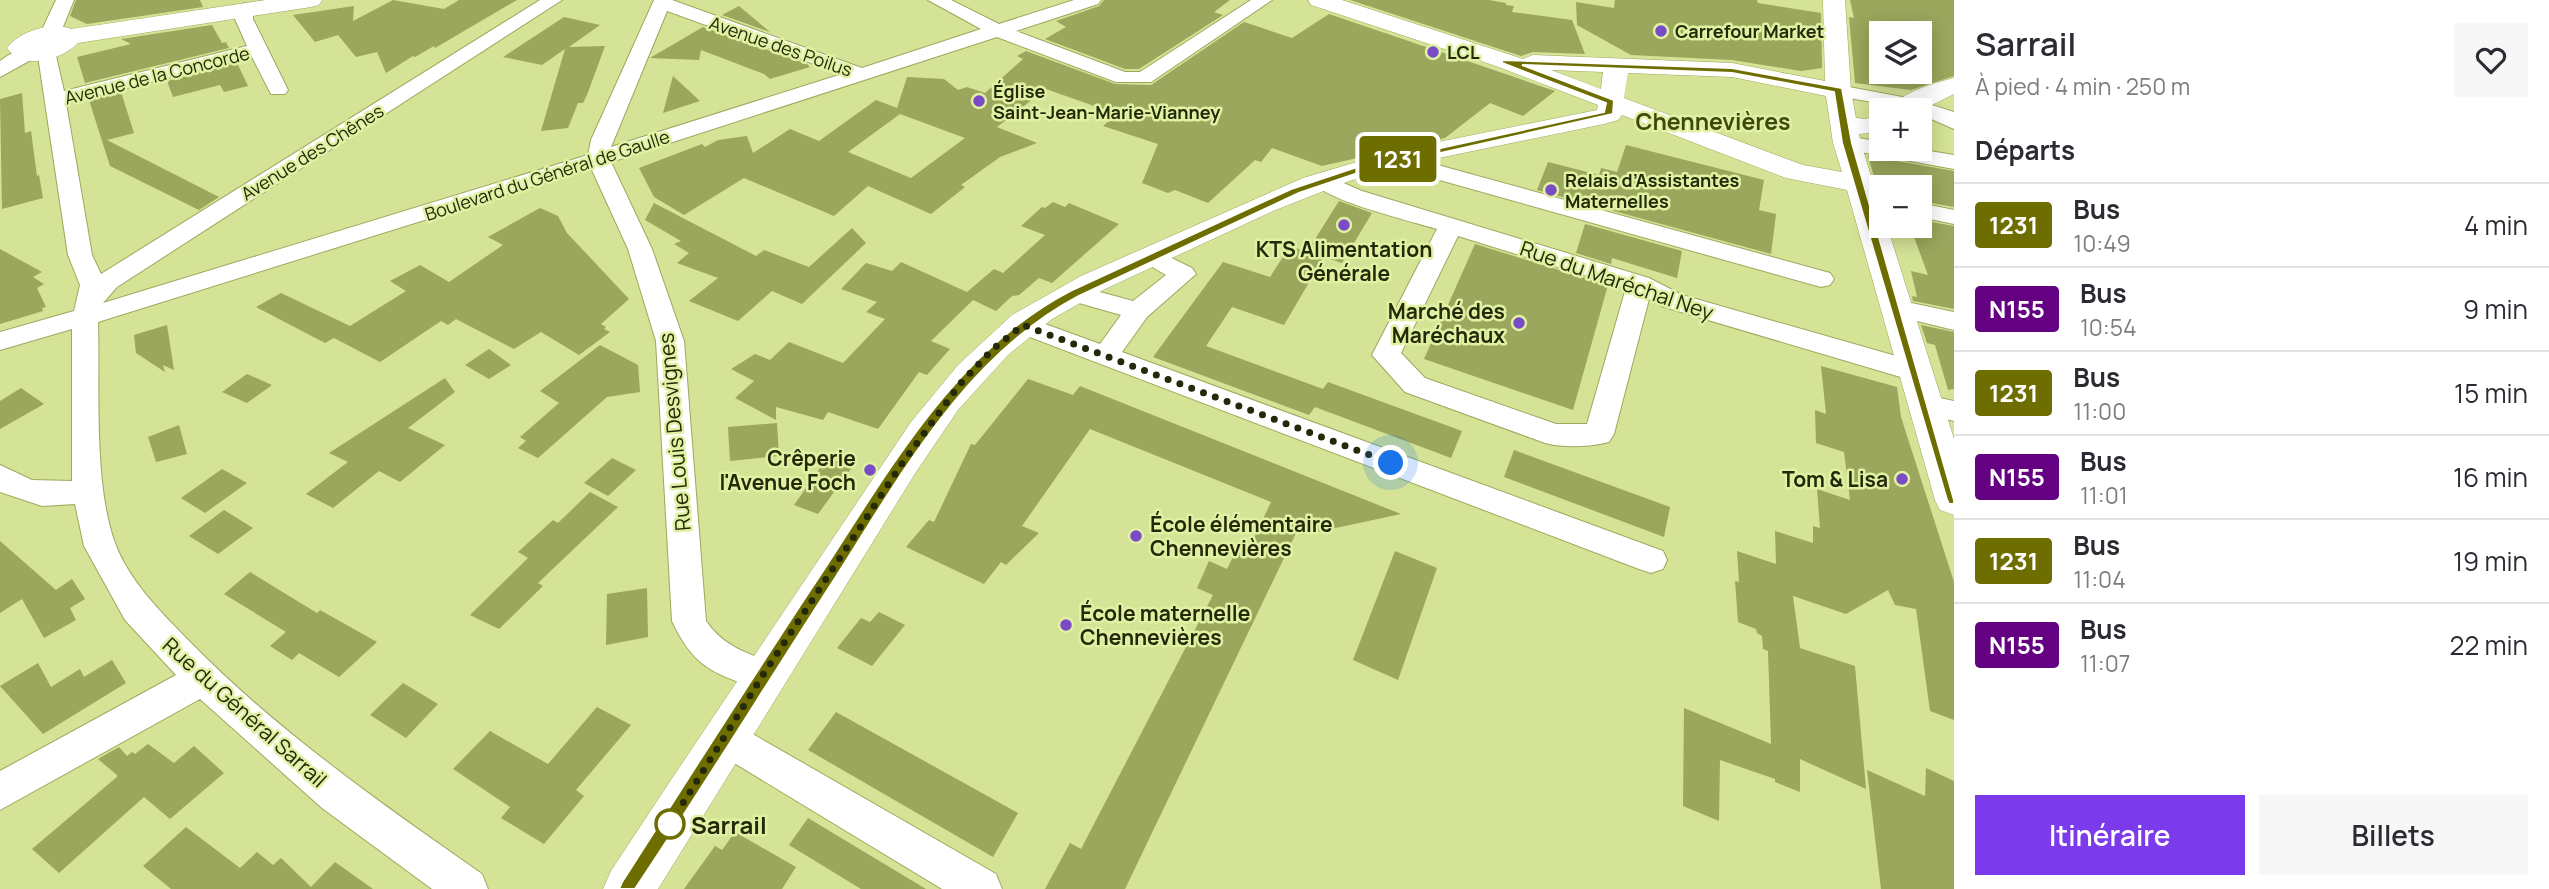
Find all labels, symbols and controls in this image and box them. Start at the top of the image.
street label: Avenue des Poilus [706,10,856,82]
place label: Carrefour Market [1675,19,1824,43]
map controls [1869,21,1932,238]
button: layers [1869,21,1932,84]
text: Sarrail [1975,21,2076,66]
marker: Carrefour Market [1653,23,1669,39]
button: heart [2454,23,2528,97]
street label: Avenue de la Concorde [62,40,252,110]
place label: LCL [1447,40,1480,64]
marker: LCL [1425,44,1441,60]
text: À pied · 4 min · 250 m [1975,70,2190,102]
place label: Église Saint-Jean-Marie-Vianney [993,79,1220,124]
marker: Église Saint-Jean-Marie-Vianney [971,93,987,109]
street label: Avenue des Chênes [236,98,388,206]
button: + [1869,98,1932,161]
district label: Chennevières [1635,105,1791,137]
street label: Boulevard du Général de Gaulle [422,124,672,226]
text: Départs [1975,132,2075,168]
line badge: 1231 [1349,136,1447,182]
text: 1231 [1373,142,1423,175]
place label: Relais d’Assistantes Maternelles [1565,168,1740,213]
button: − [1869,175,1932,238]
marker: Relais d’Assistantes Maternelles [1543,182,1559,198]
text: Bus [2073,191,2120,227]
text: 4 min [2464,207,2528,243]
text: 1231 [1989,208,2038,241]
marker: KTS Alimentation Générale [1336,217,1352,233]
text: 10:49 [2073,227,2131,259]
street label: Rue du Maréchal Ney [1517,234,1717,326]
place label: KTS Alimentation Générale [1256,235,1432,287]
text: Bus [2080,275,2127,311]
text: 9 min [2463,291,2528,327]
text: N155 [1989,292,2045,325]
place label: Marché des Maréchaux [1388,297,1505,349]
text: 10:54 [2080,311,2137,343]
marker: Marché des Maréchaux [1511,315,1527,331]
street label: Rue Louis Desvignes [651,332,697,532]
text: Bus [2073,359,2120,395]
text: 15 min [2454,375,2528,411]
text: 1231 [1989,376,2038,409]
text: 11:00 [2073,395,2126,427]
text: Bus [2080,443,2127,479]
place label: Crêperie l'Avenue Foch [720,444,856,496]
your location [1373,445,1408,480]
text: 16 min [2453,459,2528,495]
text: N155 [1989,460,2045,493]
marker: Crêperie l'Avenue Foch [862,462,878,478]
place label: Tom & Lisa [1782,465,1888,493]
marker: Tom & Lisa [1894,471,1910,487]
text: 11:01 [2080,479,2128,511]
place label: École élémentaire Chennevières [1150,510,1333,562]
text: Bus [2073,527,2120,563]
marker: École élémentaire Chennevières [1128,528,1144,544]
text: 19 min [2453,543,2528,579]
text: 1231 [1989,544,2038,577]
text: 11:04 [2073,563,2126,595]
place label: École maternelle Chennevières [1080,599,1250,651]
text: Bus [2080,611,2127,647]
marker: École maternelle Chennevières [1058,617,1074,633]
text: 22 min [2450,627,2528,663]
text: N155 [1989,628,2045,661]
street label: Rue du Général Sarrail [157,631,333,793]
text: 11:07 [2080,647,2130,679]
button: Itinéraire [1975,795,2245,875]
button: Billets [2259,795,2528,875]
place label: Sarrail [691,808,767,841]
marker: Sarrail [655,809,685,839]

